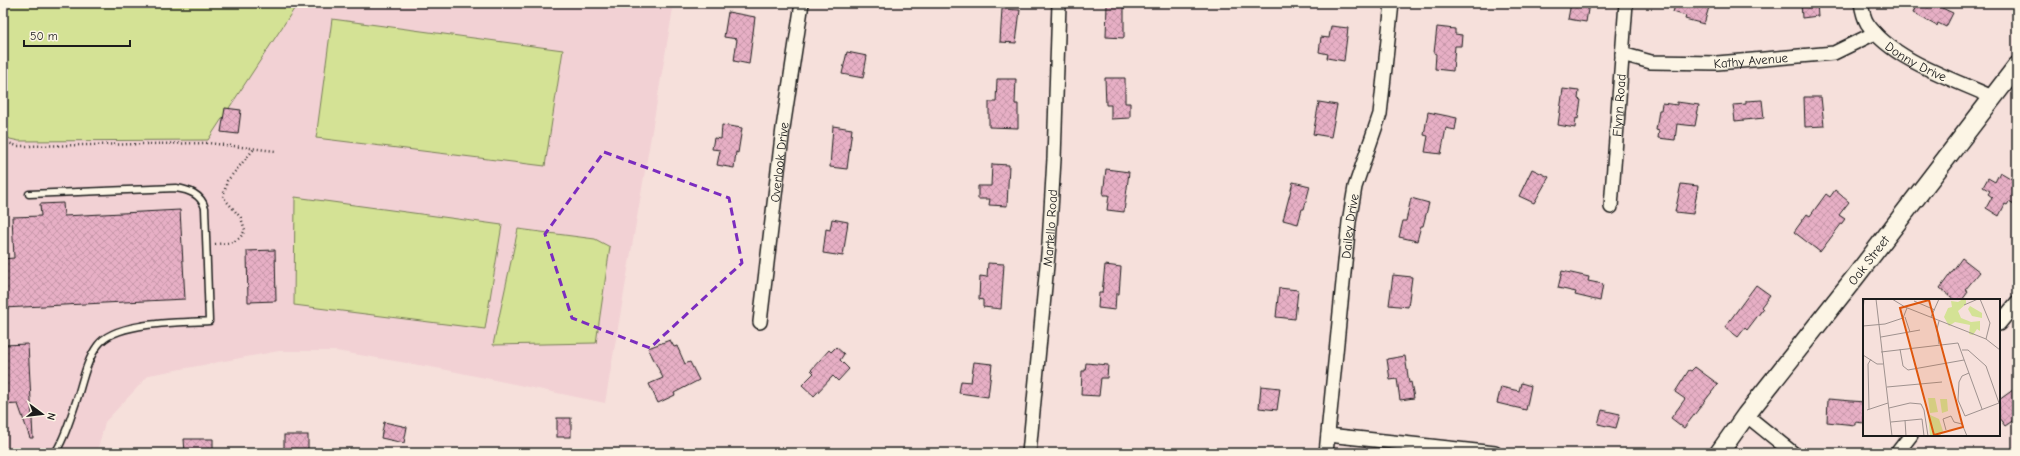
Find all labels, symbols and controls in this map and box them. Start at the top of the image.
scale bar [24,22,130,48]
text: 50 m [30,29,58,43]
street label: Donny Drive [1882,39,1949,85]
street label: Kathy Avenue [1713,50,1789,71]
street label: Flynn Road [1609,73,1629,137]
street label: Overlook Drive [767,121,792,203]
street label: Martello Road [1040,189,1060,267]
street label: Dailey Drive [1338,192,1362,259]
street label: Oak Street [1845,232,1893,288]
inset map [1863,299,2000,436]
north arrow [22,394,62,434]
text: N [44,411,58,422]

